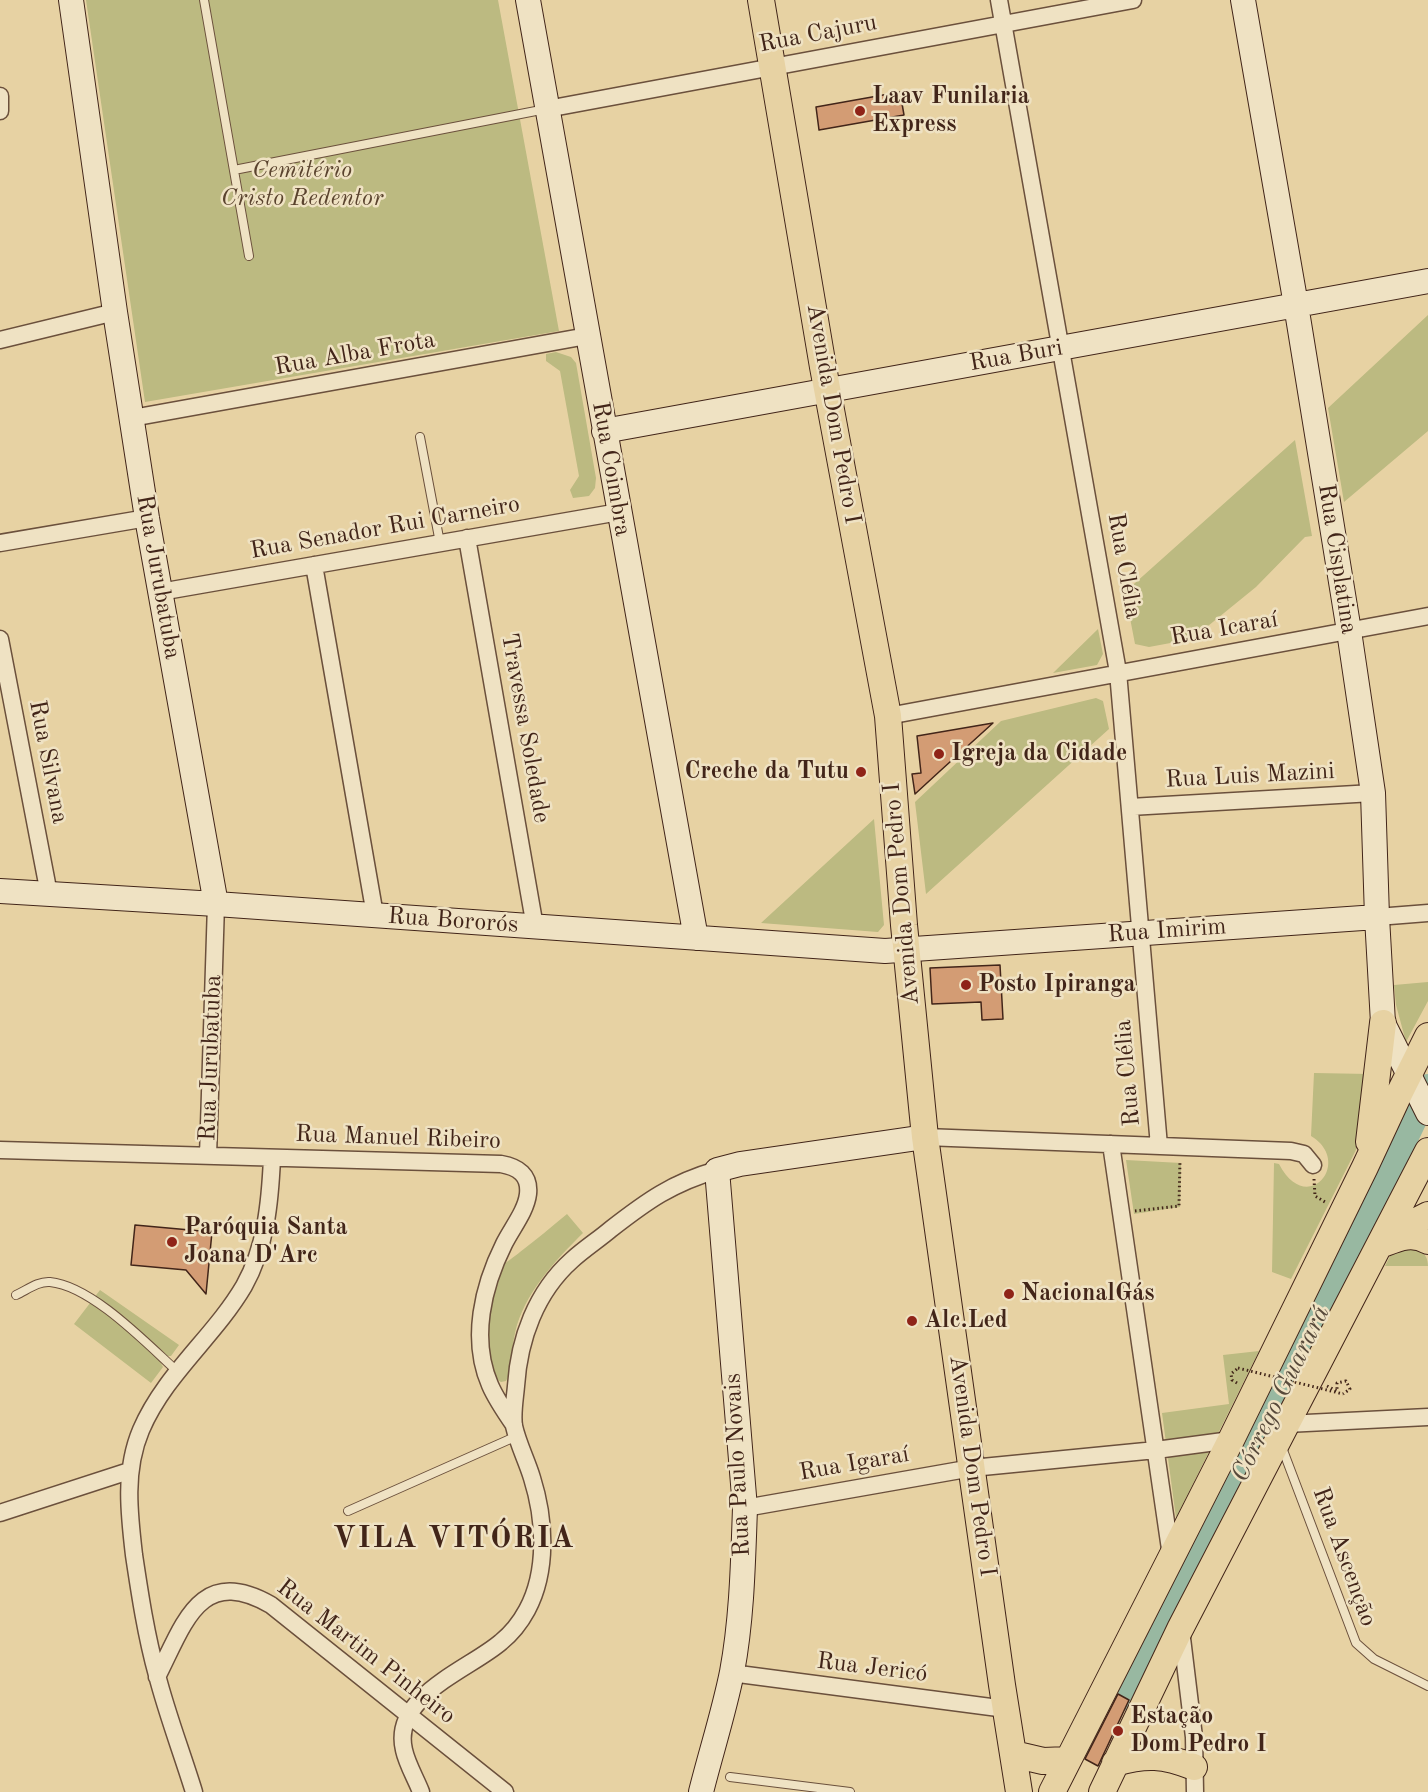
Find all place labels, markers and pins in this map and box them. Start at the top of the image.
place label: Laav Funilaria Express [872,83,1030,139]
marker: Laav Funilaria Express [853,104,867,118]
place label: Igreja da Cidade [951,740,1127,768]
marker: Igreja da Cidade [932,747,946,761]
place label: Creche da Tutu [685,758,849,786]
marker: Creche da Tutu [854,765,868,779]
place label: Posto Ipiranga [978,971,1136,999]
marker: Posto Ipiranga [959,978,973,992]
place label: Paróquia Santa Joana D'Arc [184,1214,348,1270]
marker: Paróquia Santa Joana D'Arc [165,1235,179,1249]
place label: NacionalGás [1021,1280,1155,1308]
marker: NacionalGás [1002,1287,1016,1301]
place label: Alc.Led [924,1307,1008,1335]
marker: Alc.Led [905,1314,919,1328]
place label: Estação Dom Pedro I [1130,1703,1267,1759]
marker: Estação Dom Pedro I [1111,1724,1125,1738]

